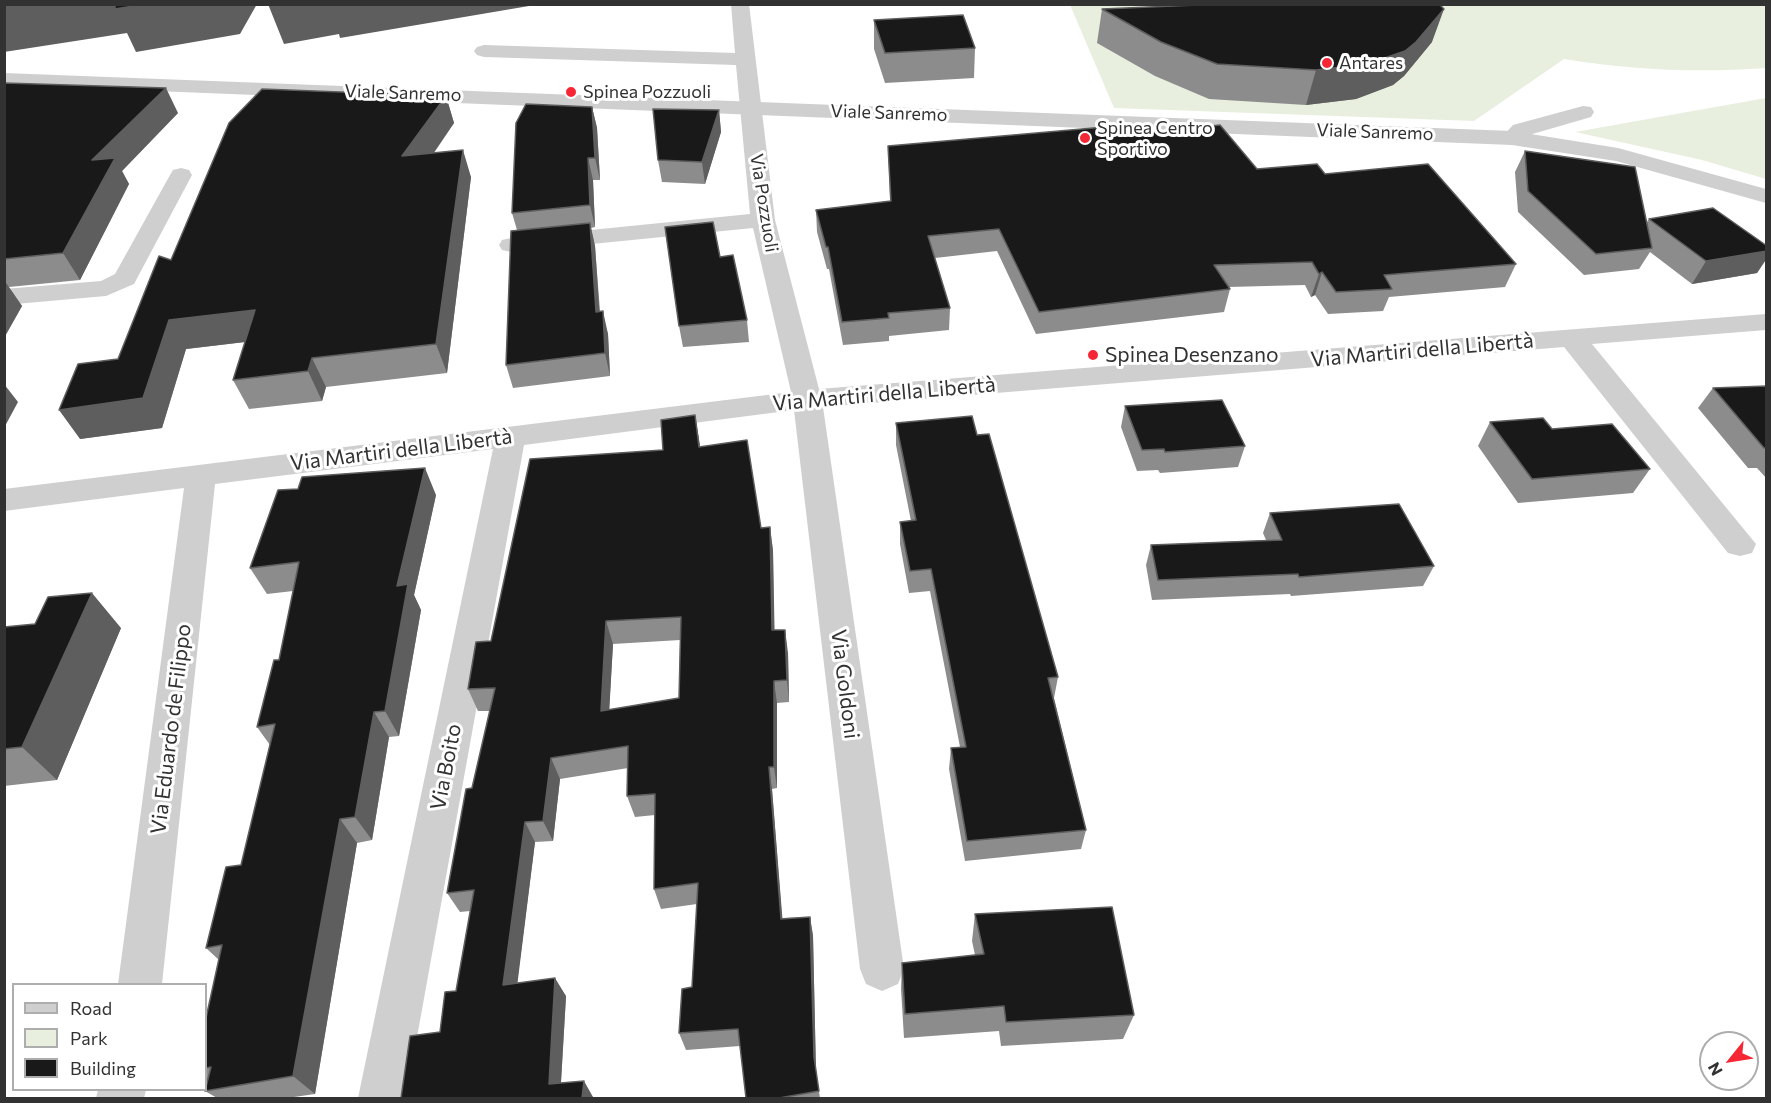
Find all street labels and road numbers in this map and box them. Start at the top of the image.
street label: Viale Sanremo [344,80,462,106]
street label: Viale Sanremo [830,100,948,126]
street label: Viale Sanremo [1316,119,1434,145]
street label: Via Pozzuoli [746,152,782,254]
street label: Via Martiri della Libertà [1310,328,1534,372]
street label: Via Martiri della Libertà [772,372,996,416]
street label: Via Martiri della Libertà [289,424,513,476]
street label: Via Eduardo de Filippo [146,622,196,836]
street label: Via Goldoni [826,628,864,740]
street label: Via Boito [425,722,467,812]

